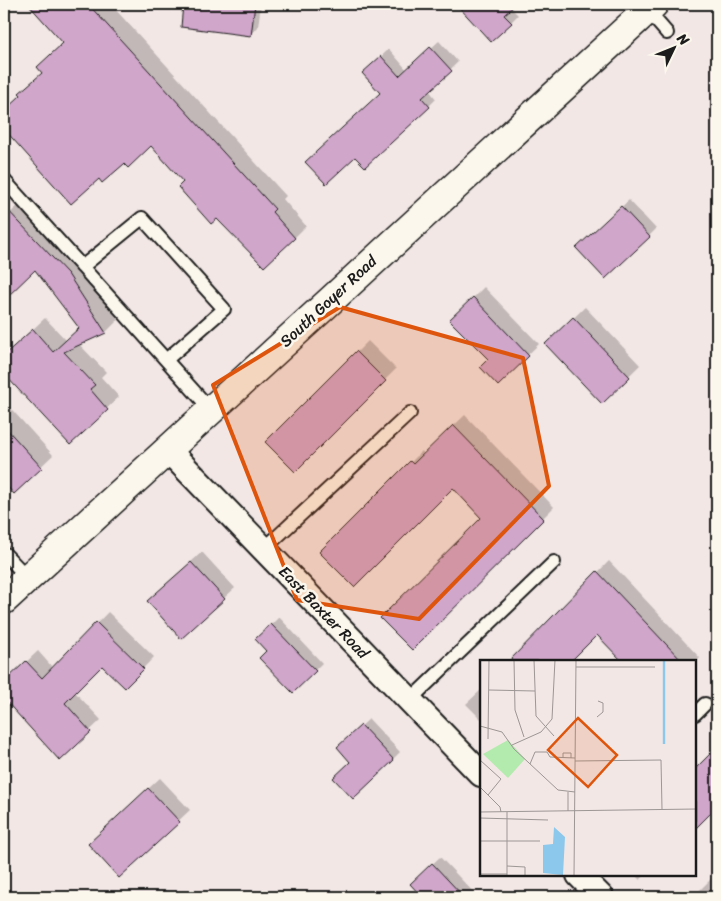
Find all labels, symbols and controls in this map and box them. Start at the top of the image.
north arrow [648,22,698,72]
text: N [670,27,696,52]
street label: South Goyer Road [272,247,385,354]
street label: East Baxter Road [271,558,378,667]
inset map [480,660,696,876]

